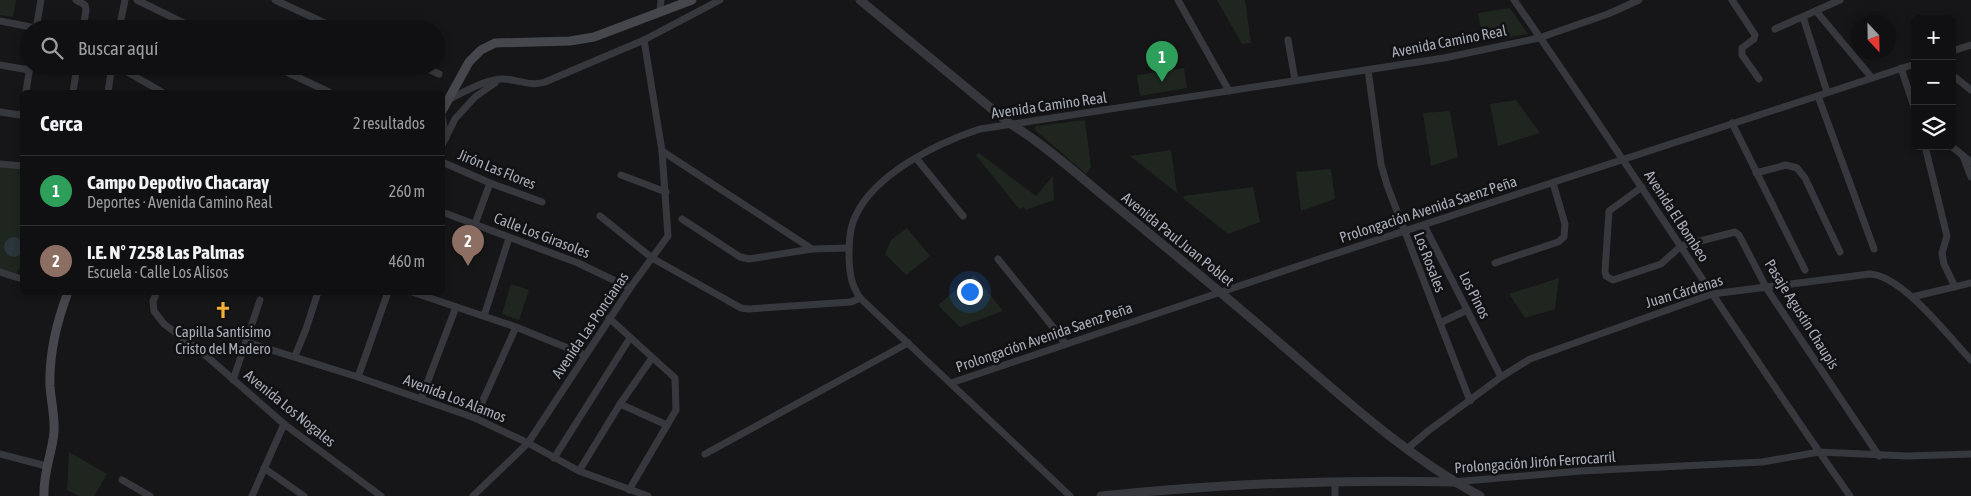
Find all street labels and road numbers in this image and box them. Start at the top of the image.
street label: Avenida Camino Real [1390,22,1508,60]
street label: Avenida Camino Real [990,88,1108,122]
street label: Jirón Las Flores [456,146,538,192]
street label: Avenida El Bombeo [1641,167,1713,265]
street label: Prolongación Avenida Saenz Peña [1337,172,1519,246]
street label: Avenida Paul Juan Poblet [1119,189,1237,289]
street label: Calle Los Girasoles [492,209,592,261]
street label: Los Rosales [1411,230,1449,294]
street label: Pasaje Agustín Chaupis [1761,256,1843,372]
street label: Avenida Las Poncianas [548,269,632,381]
street label: Los Pinos [1456,269,1494,321]
street label: Juan Cárdenas [1643,271,1725,311]
street label: Prolongación Avenida Saenz Peña [953,299,1135,375]
street label: Avenida Los Nogales [241,366,339,450]
street label: Avenida Los Alamos [401,371,509,425]
street label: Prolongación Jirón Ferrocarril [1454,448,1616,476]

